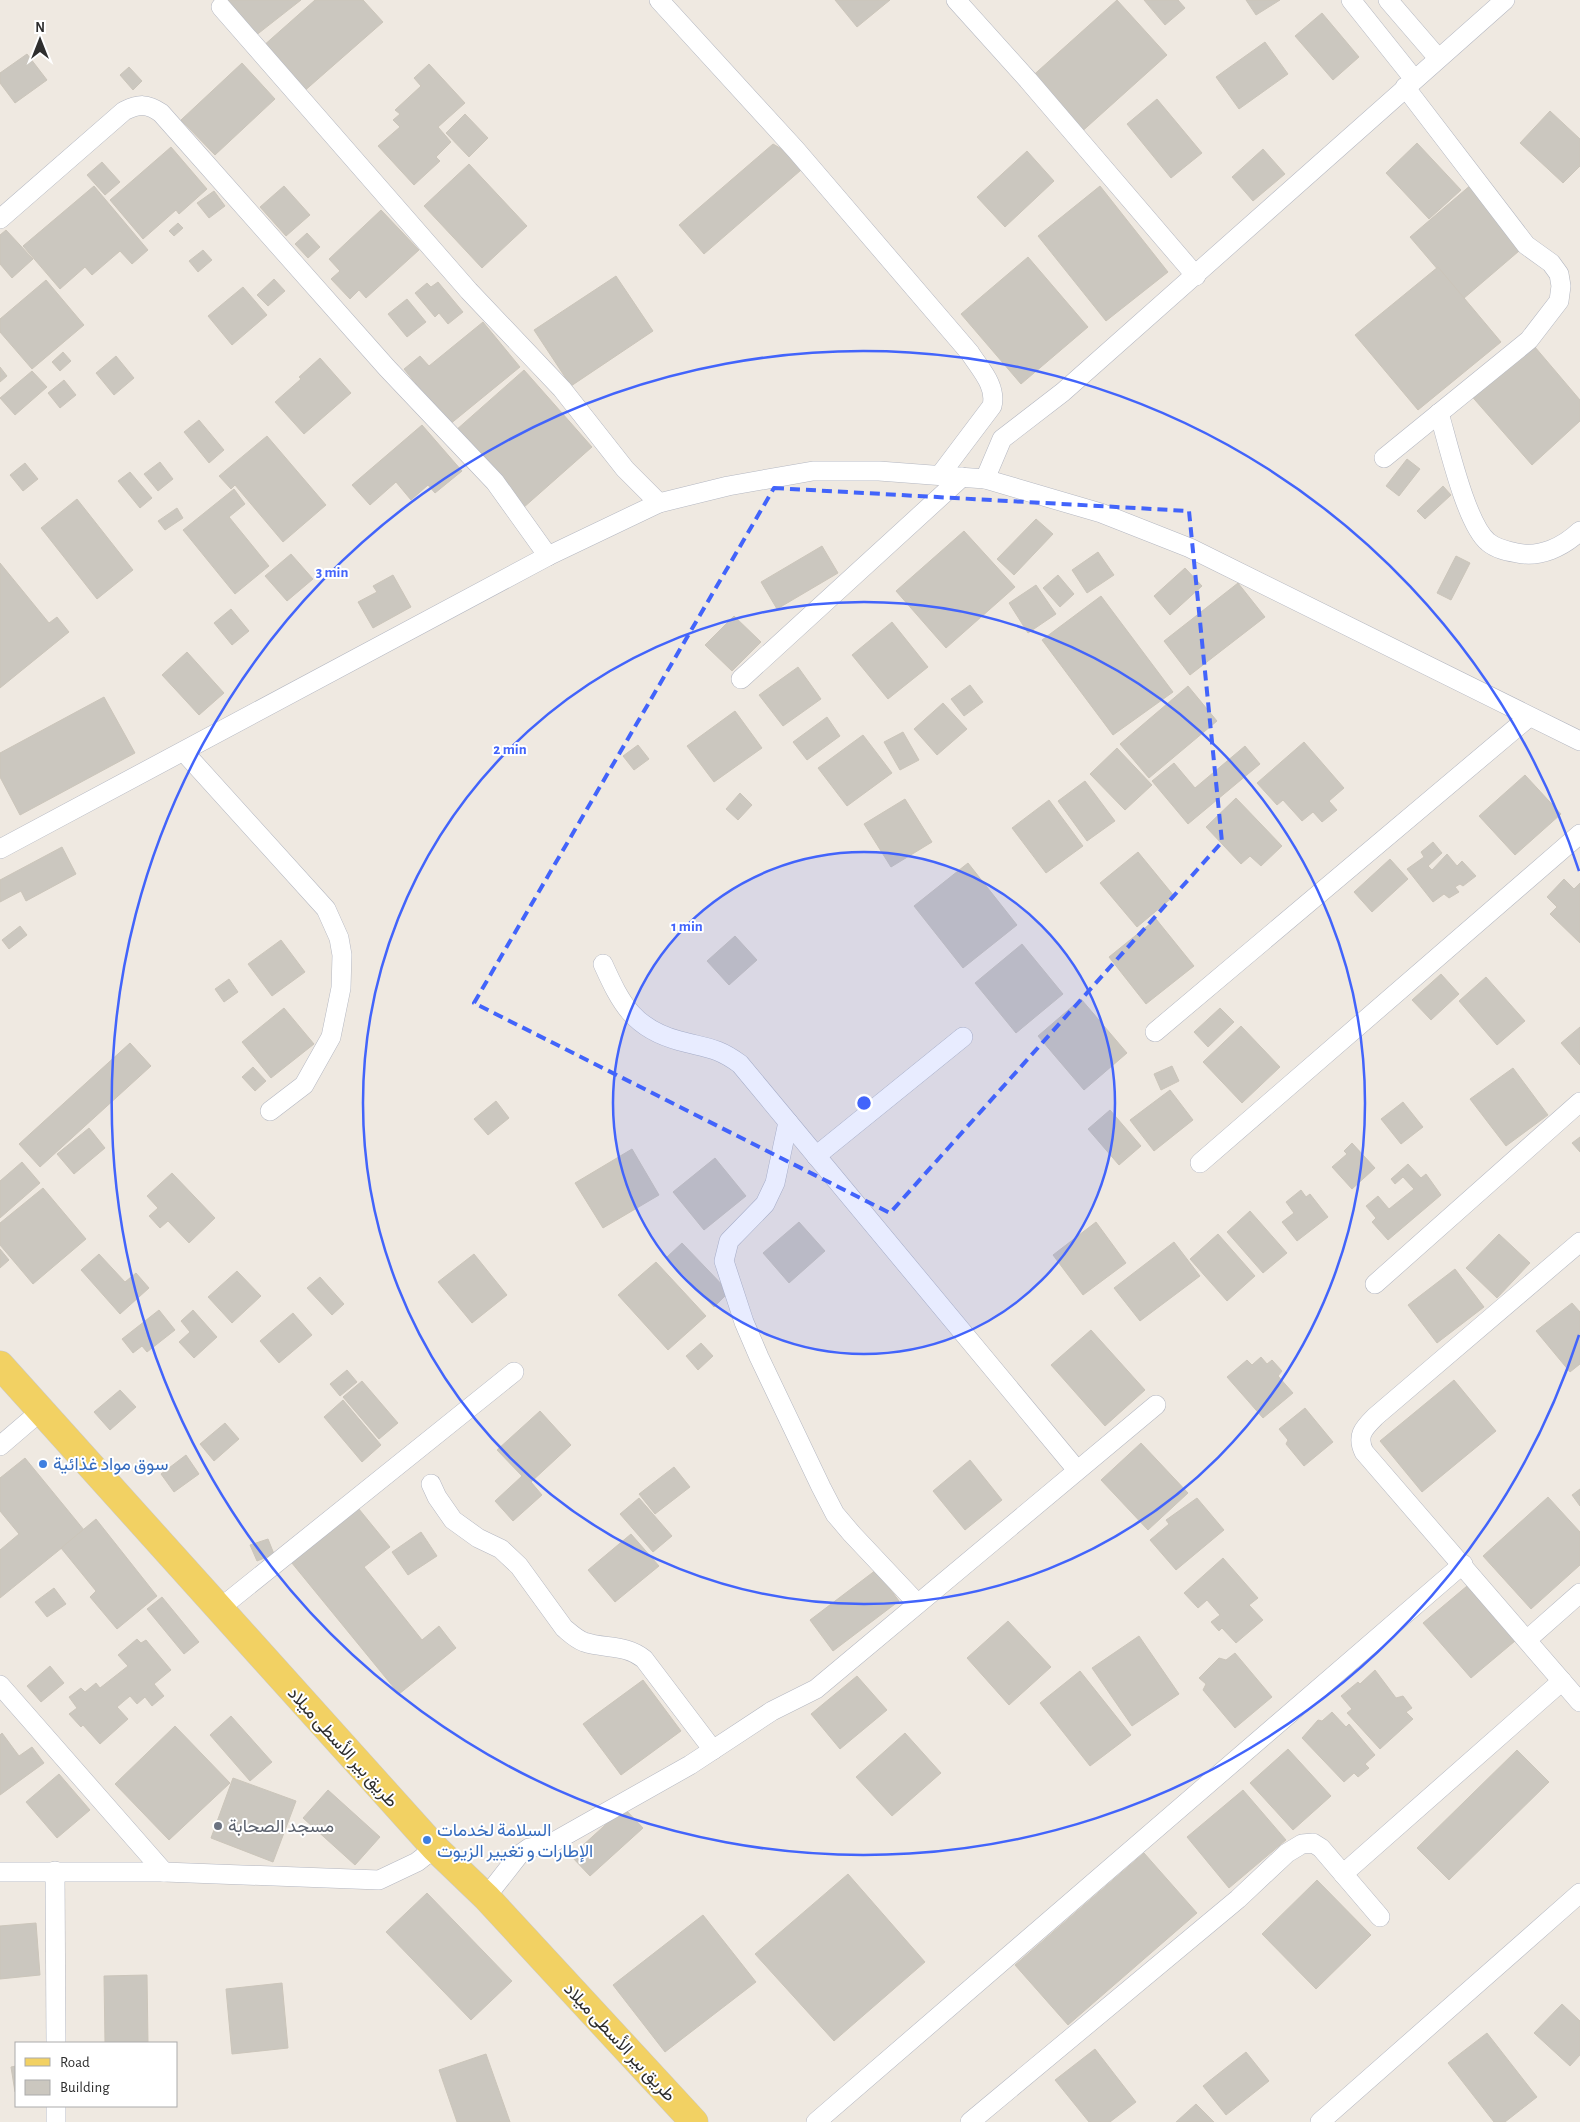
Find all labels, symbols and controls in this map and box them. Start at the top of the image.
north arrow [15,15,65,65]
text: N [35,21,45,35]
text: 3 min [316,565,348,580]
text: 2 min [493,742,527,757]
text: 1 min [671,919,703,934]
centre of rings [855,1094,873,1112]
place label: سوق مواد غذائية [53,1456,169,1475]
marker: سوق مواد غذائية [37,1458,49,1470]
street label: طريق بير الأسطى ميلاد [283,1683,402,1812]
place label: مسجد الصحابة [228,1818,334,1836]
marker: مسجد الصحابة [212,1820,224,1832]
place label: السلامة لخدمات الإطارات و تغيير الزيوت [437,1822,593,1863]
marker: السلامة لخدمات الإطارات و تغيير الزيوت [421,1834,433,1846]
street label: طريق بير الأسطى ميلاد [559,1979,680,2106]
legend [15,2042,178,2107]
text: Road [60,2055,90,2070]
text: Building [60,2080,110,2095]

